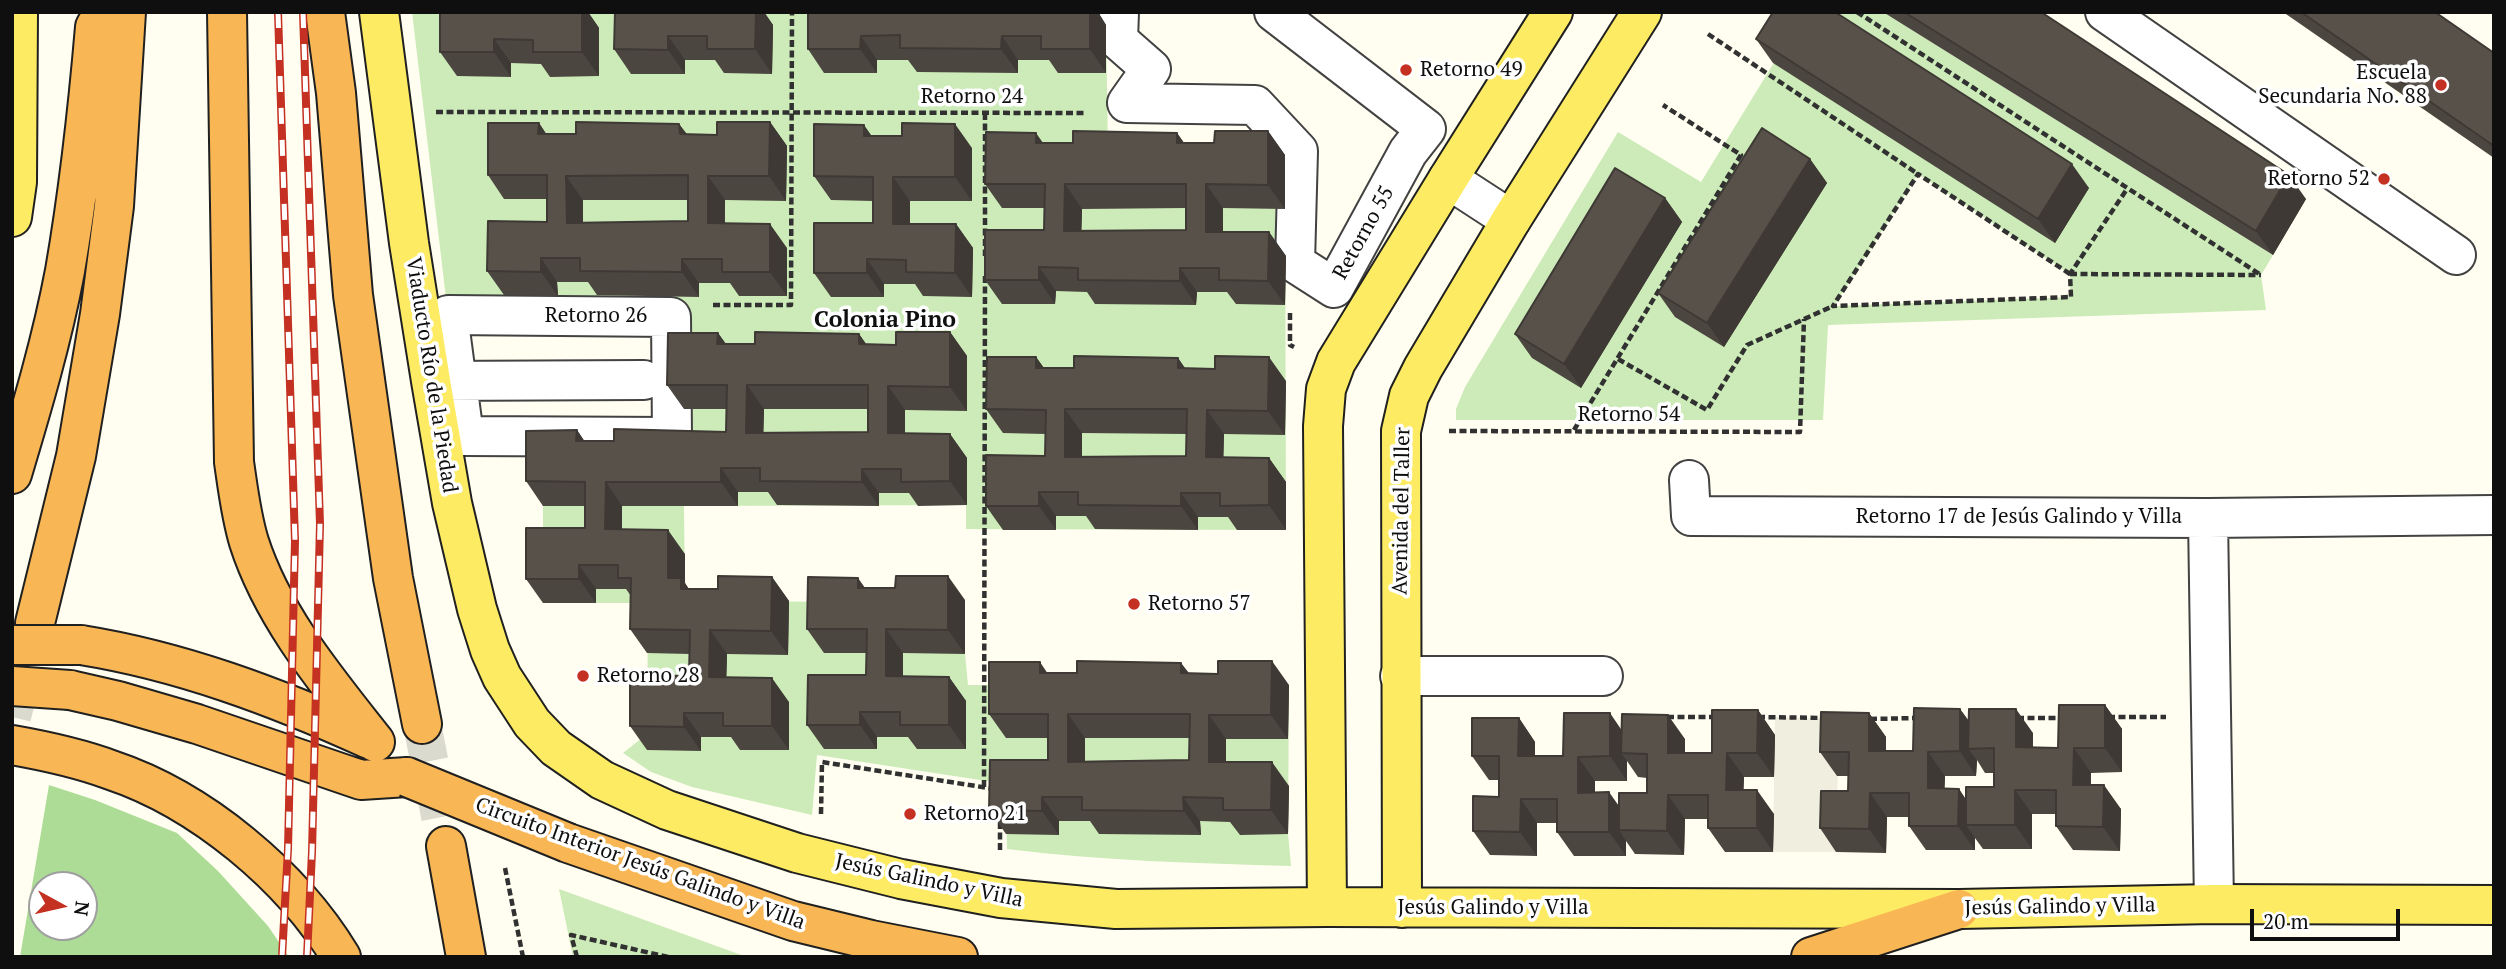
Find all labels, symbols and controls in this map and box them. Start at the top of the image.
place label: Retorno 49 [1420,57,1523,83]
place label: Escuela Secundaria No. 88 [2258,60,2427,110]
marker: Retorno 49 [1398,62,1414,78]
marker: Escuela Secundaria No. 88 [2433,77,2449,93]
street label: Retorno 24 [921,84,1023,110]
place label: Retorno 52 [2267,166,2370,192]
marker: Retorno 52 [2376,171,2392,187]
street label: Retorno 55 [1328,182,1400,284]
street label: Viaducto Río de la Piedad [400,255,462,495]
street label: Retorno 26 [545,303,647,329]
district label: Colonia Pino [814,306,956,334]
street label: Retorno 54 [1578,402,1680,428]
street label: Avenida del Taller [1388,427,1416,595]
street label: Retorno 17 de Jesús Galindo y Villa [1856,504,2182,530]
place label: Retorno 57 [1148,591,1251,617]
marker: Retorno 57 [1126,596,1142,612]
place label: Retorno 28 [597,663,700,689]
marker: Retorno 28 [575,668,591,684]
street label: Circuito Interior Jesús Galindo y Villa [472,792,808,936]
place label: Retorno 21 [924,801,1027,827]
marker: Retorno 21 [902,806,918,822]
street label: Jesús Galindo y Villa [833,849,1025,913]
north arrow [28,871,98,941]
street label: Jesús Galindo y Villa [1964,893,2156,921]
street label: Jesús Galindo y Villa [1397,895,1589,921]
scale bar [2254,895,2404,939]
text: N [69,900,96,918]
text: 20 m [2263,907,2309,935]

